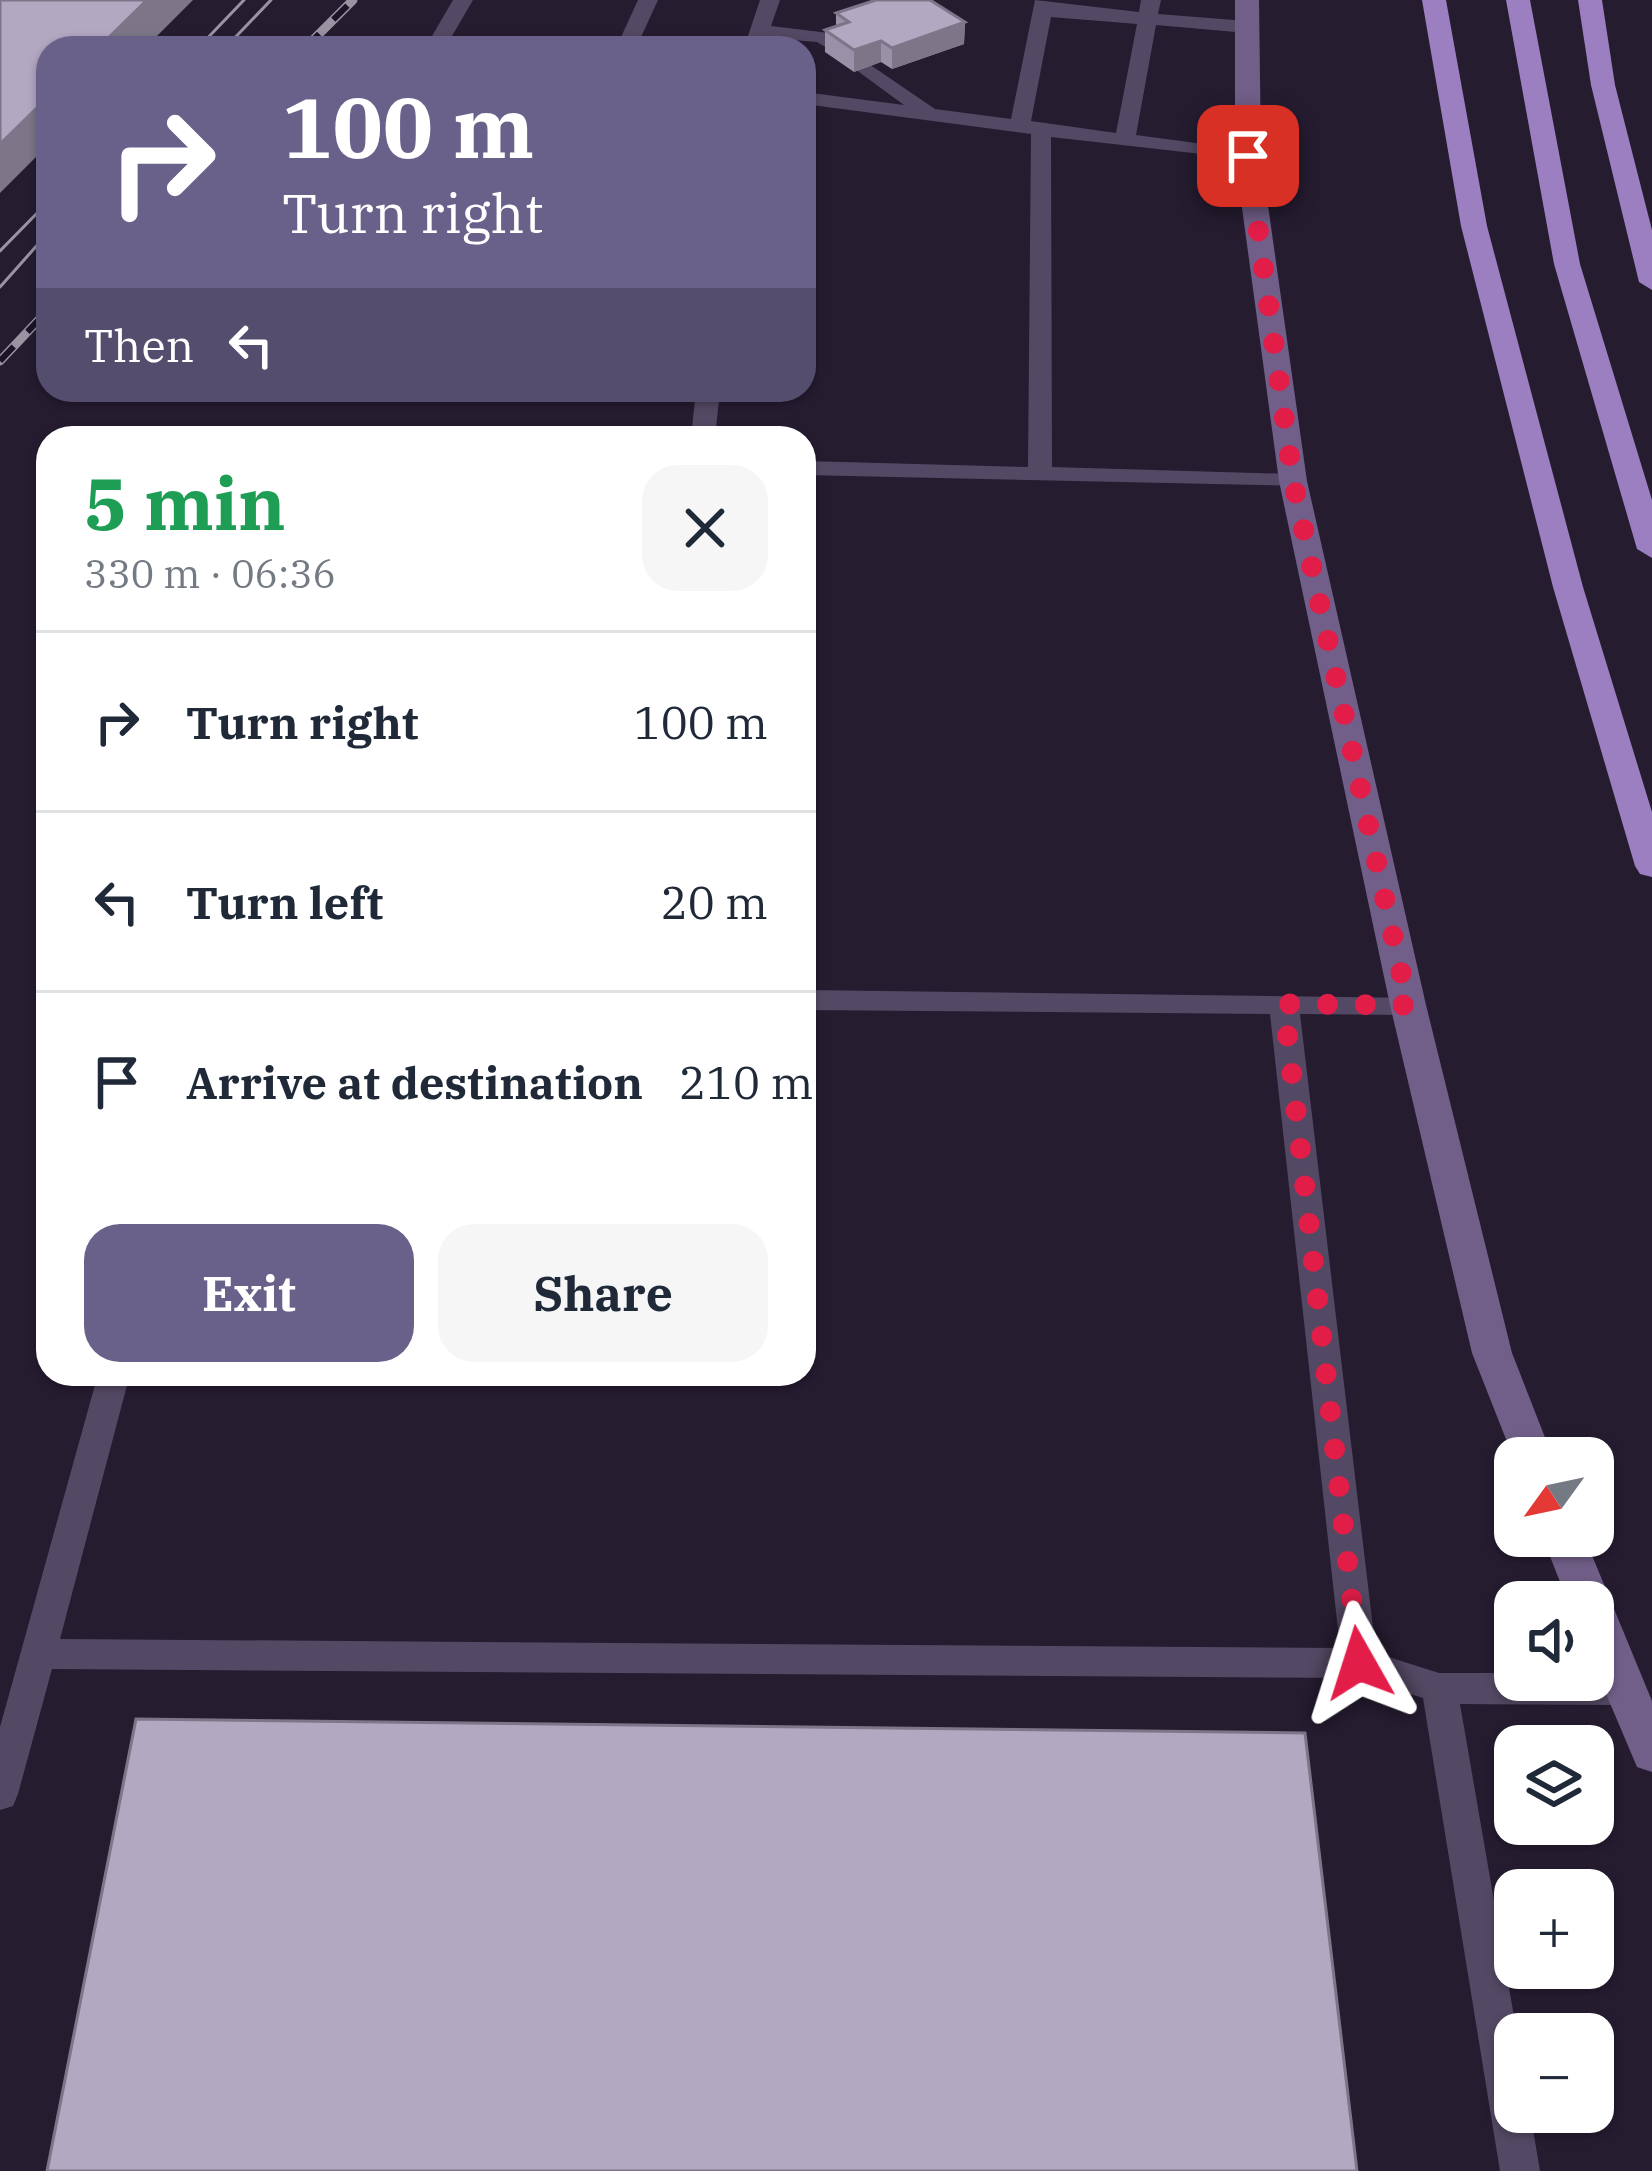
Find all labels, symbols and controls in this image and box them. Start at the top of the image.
text: 100 m [282,72,534,181]
icon: right [84,84,240,240]
pin [1197,105,1299,207]
icon: arrive [1215,123,1281,189]
text: Turn right [282,178,544,248]
icon: left [218,312,284,378]
text: Then [84,316,194,374]
text: 5 min [84,456,286,550]
button: close [642,465,768,591]
text: 330 m · 06:36 [84,548,336,599]
icon: right [84,689,150,755]
text: Turn right [186,693,418,751]
text: 100 m [634,693,768,751]
icon: left [84,869,150,935]
text: Turn left [186,873,383,931]
text: 20 m [661,873,768,931]
icon: arrive [84,1049,150,1115]
text: Arrive at destination [186,1053,643,1111]
text: 210 m [679,1053,813,1111]
button: Exit [84,1224,414,1362]
button: Share [438,1224,768,1362]
north arrow [1494,1437,1614,1557]
map controls [1494,1437,1614,2133]
button: sound [1494,1581,1614,1701]
position arrow [1296,1600,1422,1726]
button: layers [1494,1725,1614,1845]
button: + [1494,1869,1614,1989]
button: − [1494,2013,1614,2133]

